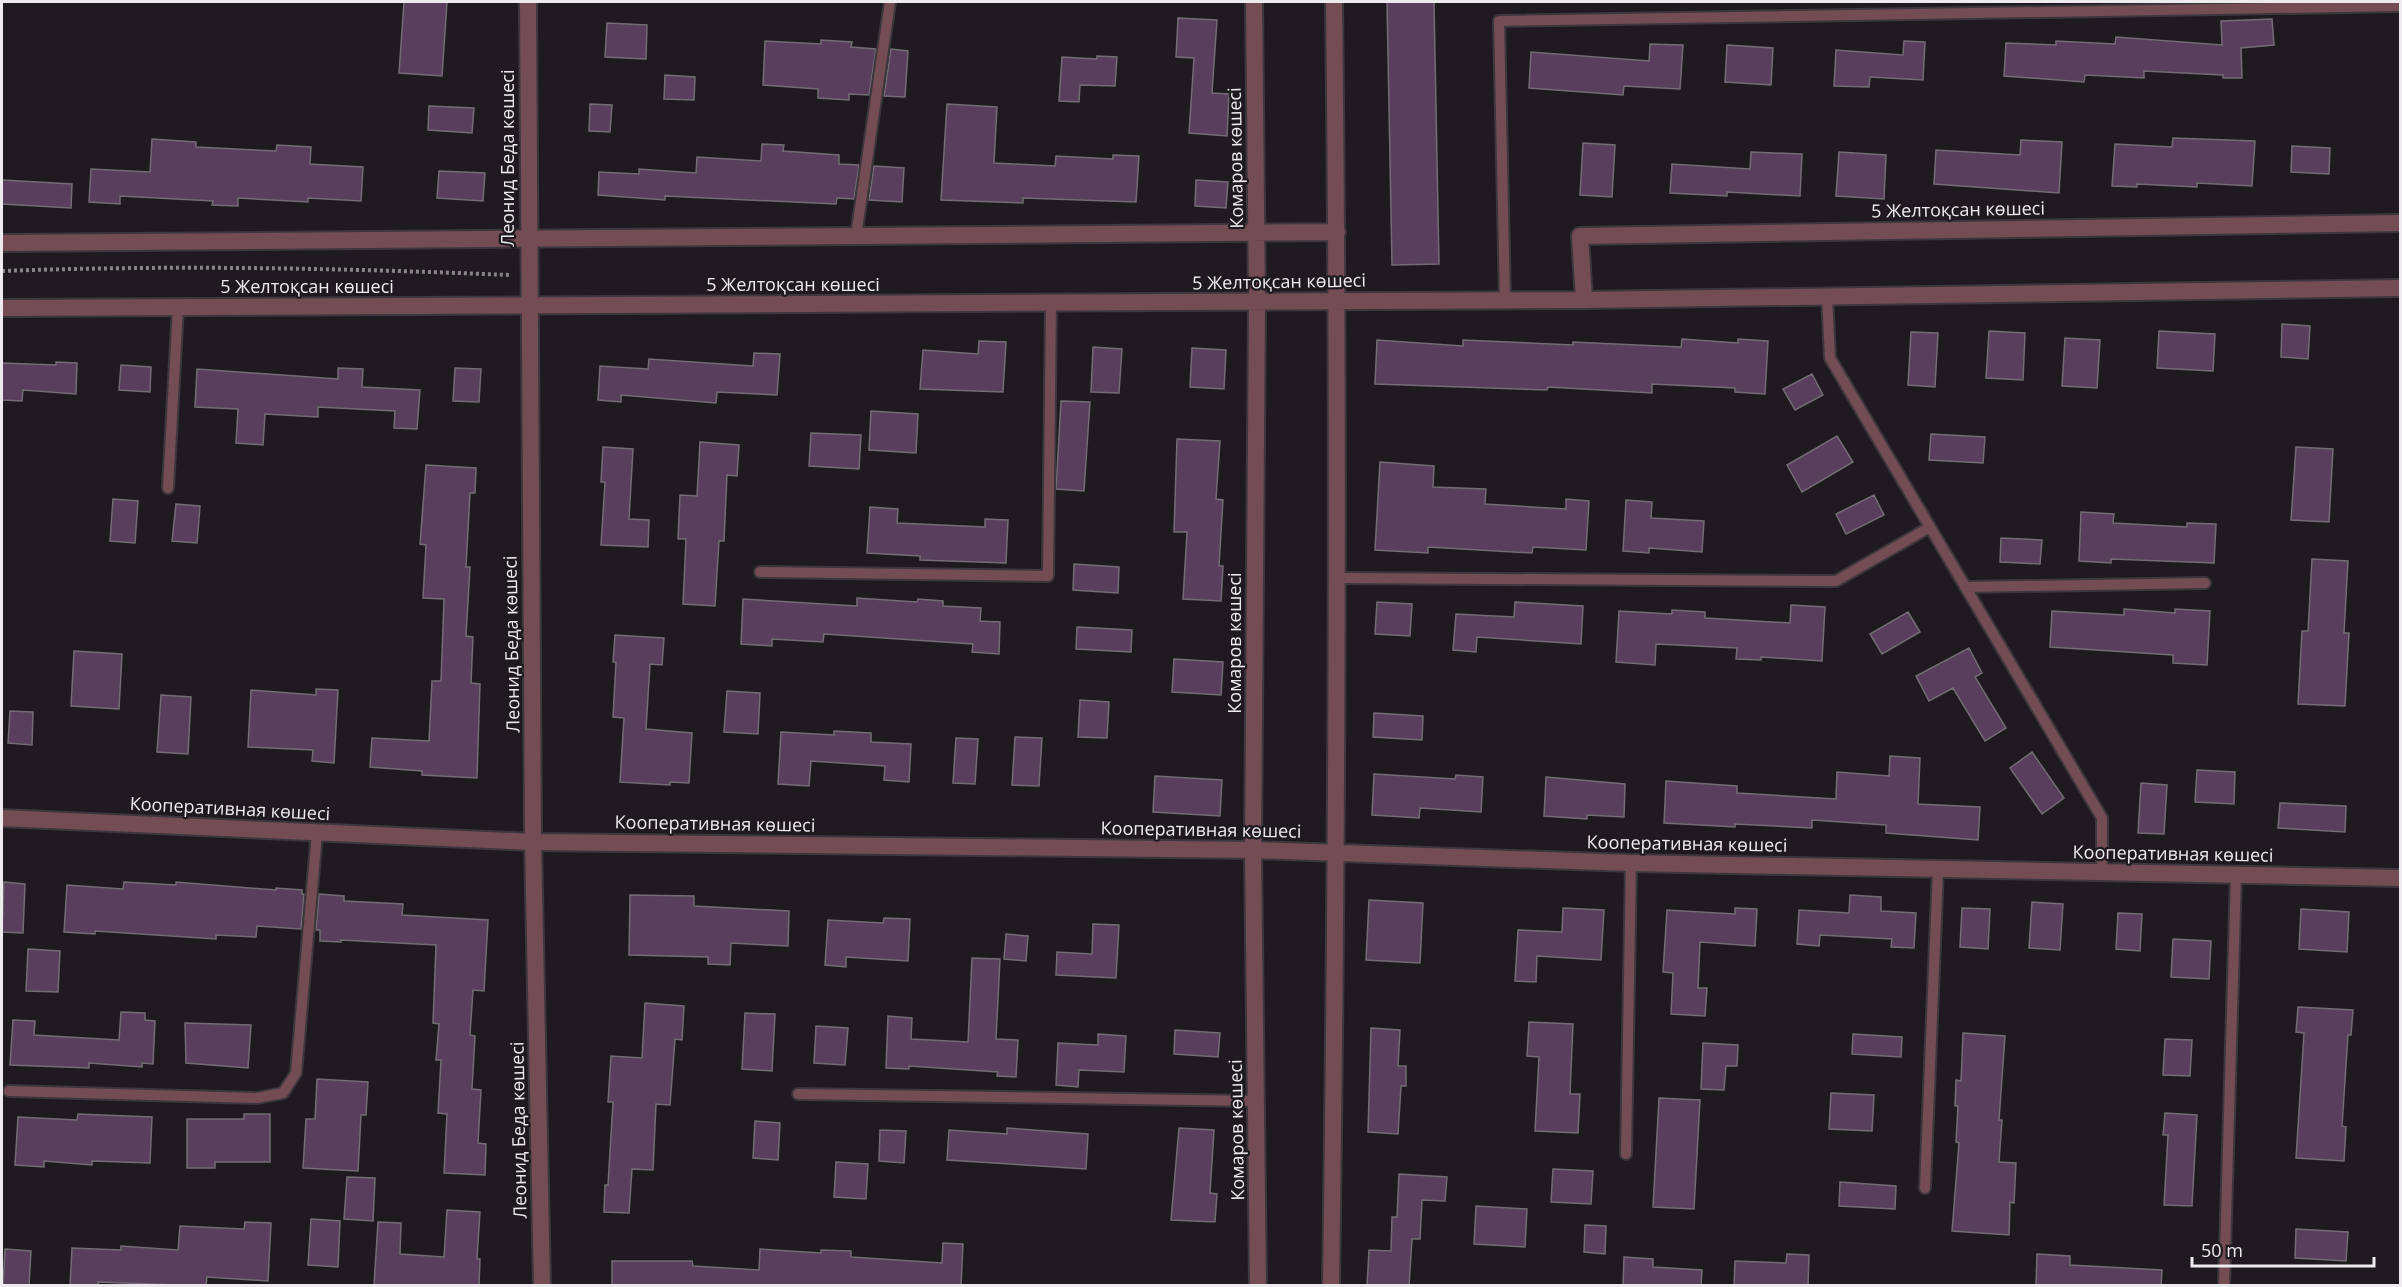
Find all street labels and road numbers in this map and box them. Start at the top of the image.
street label: Леонид Беда көшесі [495,69,519,247]
street label: Комаров көшесі [1222,87,1248,229]
street label: 5 Желтоқсан көшесі [1871,195,2045,223]
street label: 5 Желтоқсан көшесі [1192,267,1366,295]
street label: 5 Желтоқсан көшесі [706,272,880,296]
street label: 5 Желтоқсан көшесі [220,274,394,298]
street label: Леонид Беда көшесі [497,555,525,733]
street label: Комаров көшесі [1222,572,1246,714]
street label: Кооперативная көшесі [129,791,331,825]
street label: Кооперативная көшесі [615,809,816,837]
street label: Кооперативная көшесі [1101,815,1302,843]
street label: Кооперативная көшесі [1587,829,1788,857]
street label: Кооперативная көшесі [2073,839,2274,867]
street label: Леонид Беда көшесі [504,1041,532,1219]
street label: Комаров көшесі [1223,1059,1249,1201]

